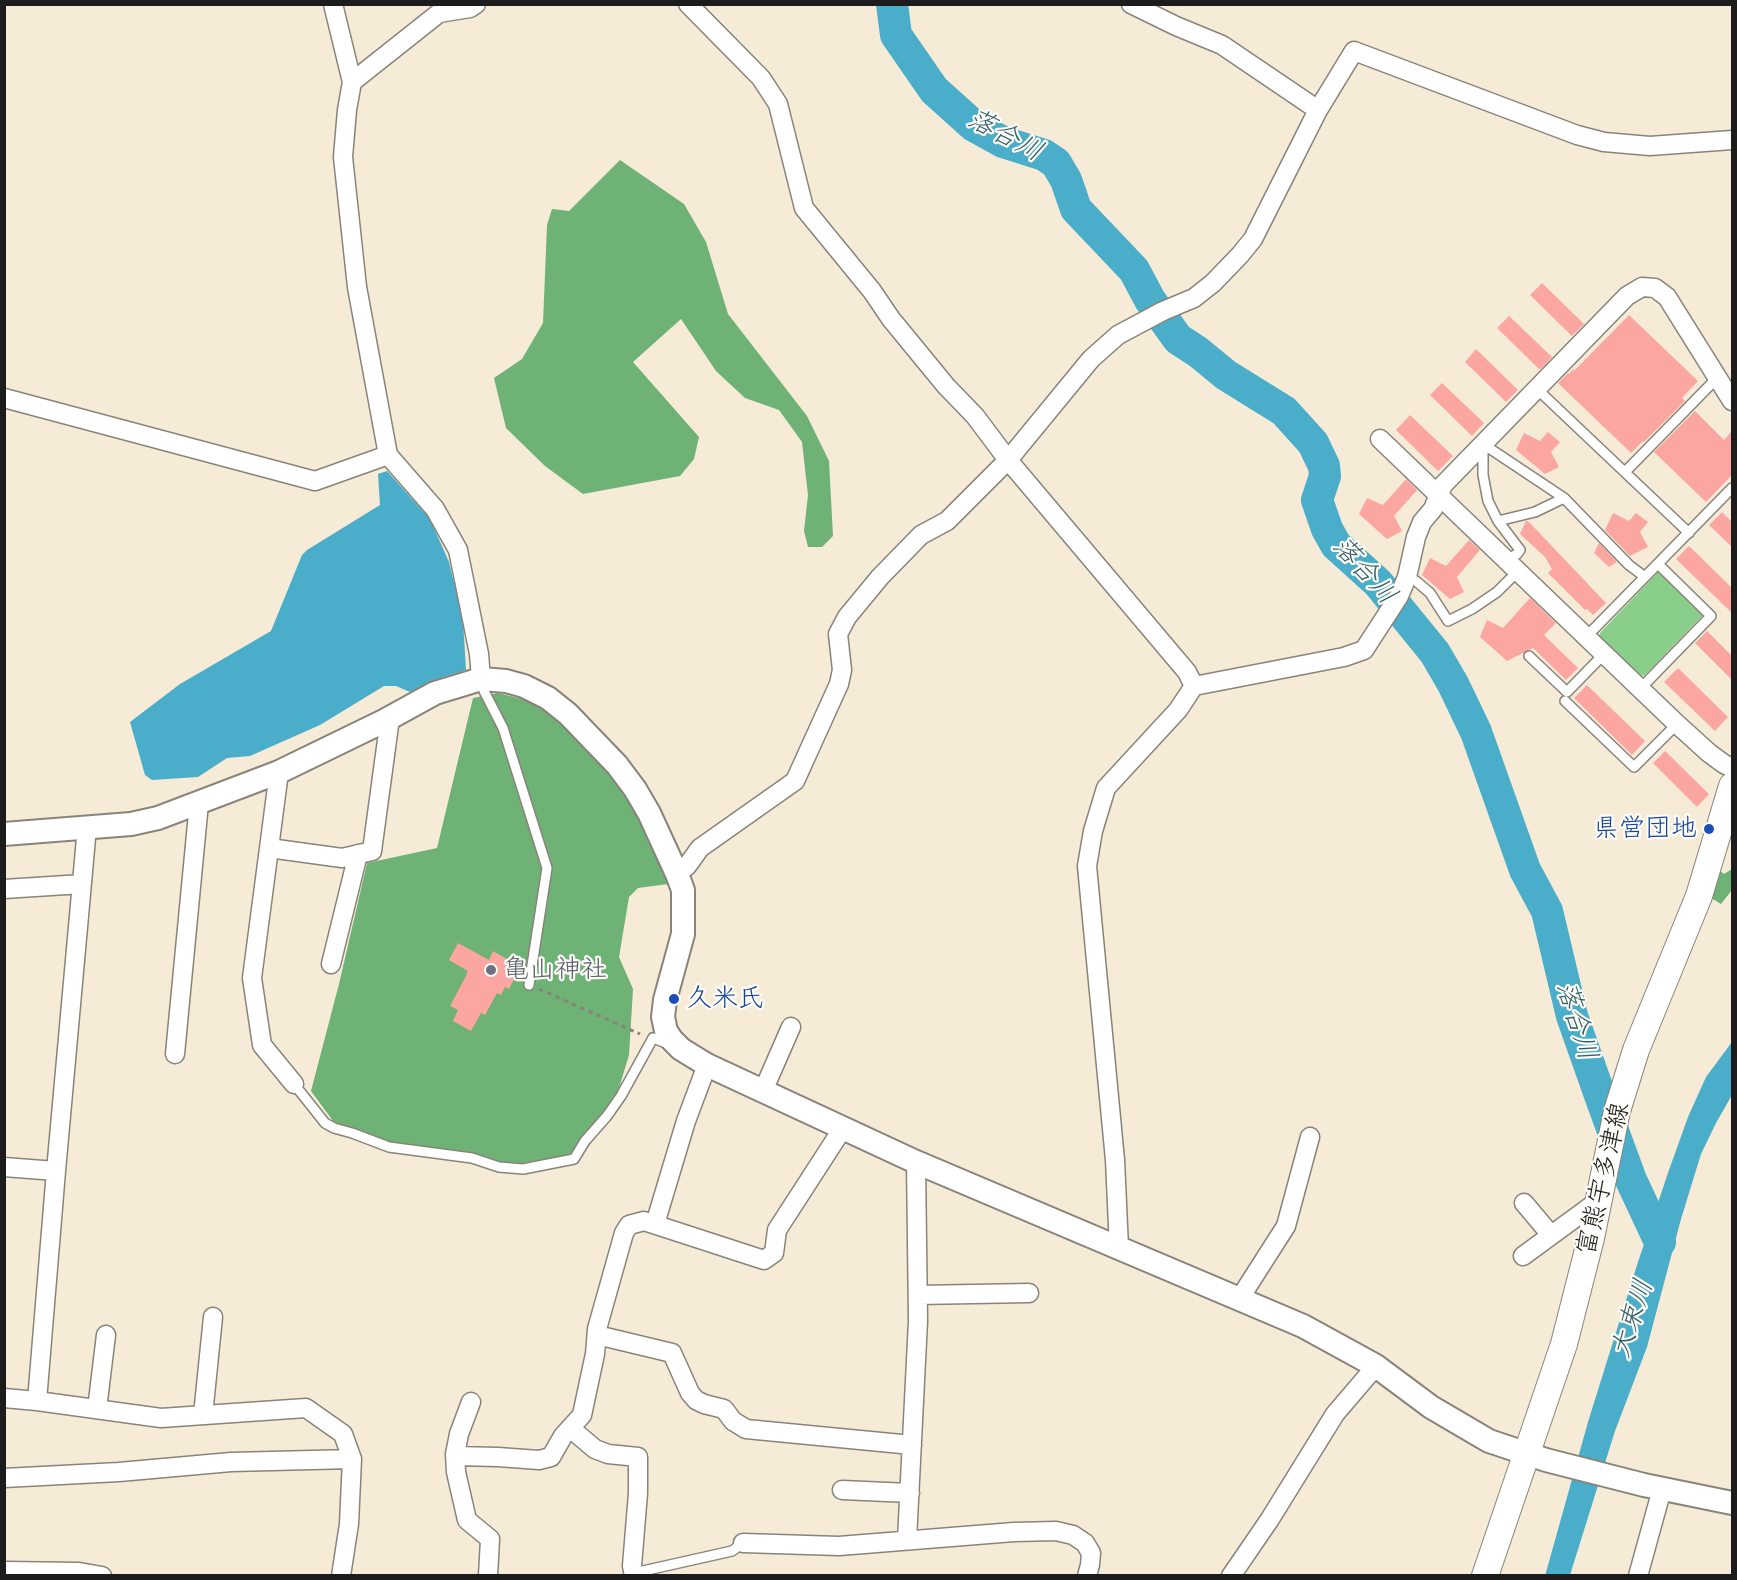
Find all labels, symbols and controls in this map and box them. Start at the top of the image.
water label: 落合川 [962,103,1048,169]
water label: 落合川 [1325,530,1403,612]
place label: 県営団地 [1593,813,1697,845]
marker: 県営団地 [1702,822,1716,836]
place label: 亀山神社 [503,954,607,986]
marker: 亀山神社 [484,963,498,977]
water label: 落合川 [1549,978,1603,1064]
place label: 久米氏 [686,983,764,1015]
marker: 久米氏 [667,992,681,1006]
street label: 富熊宇多津線 [1571,1099,1637,1259]
water label: 大束川 [1605,1275,1661,1363]

